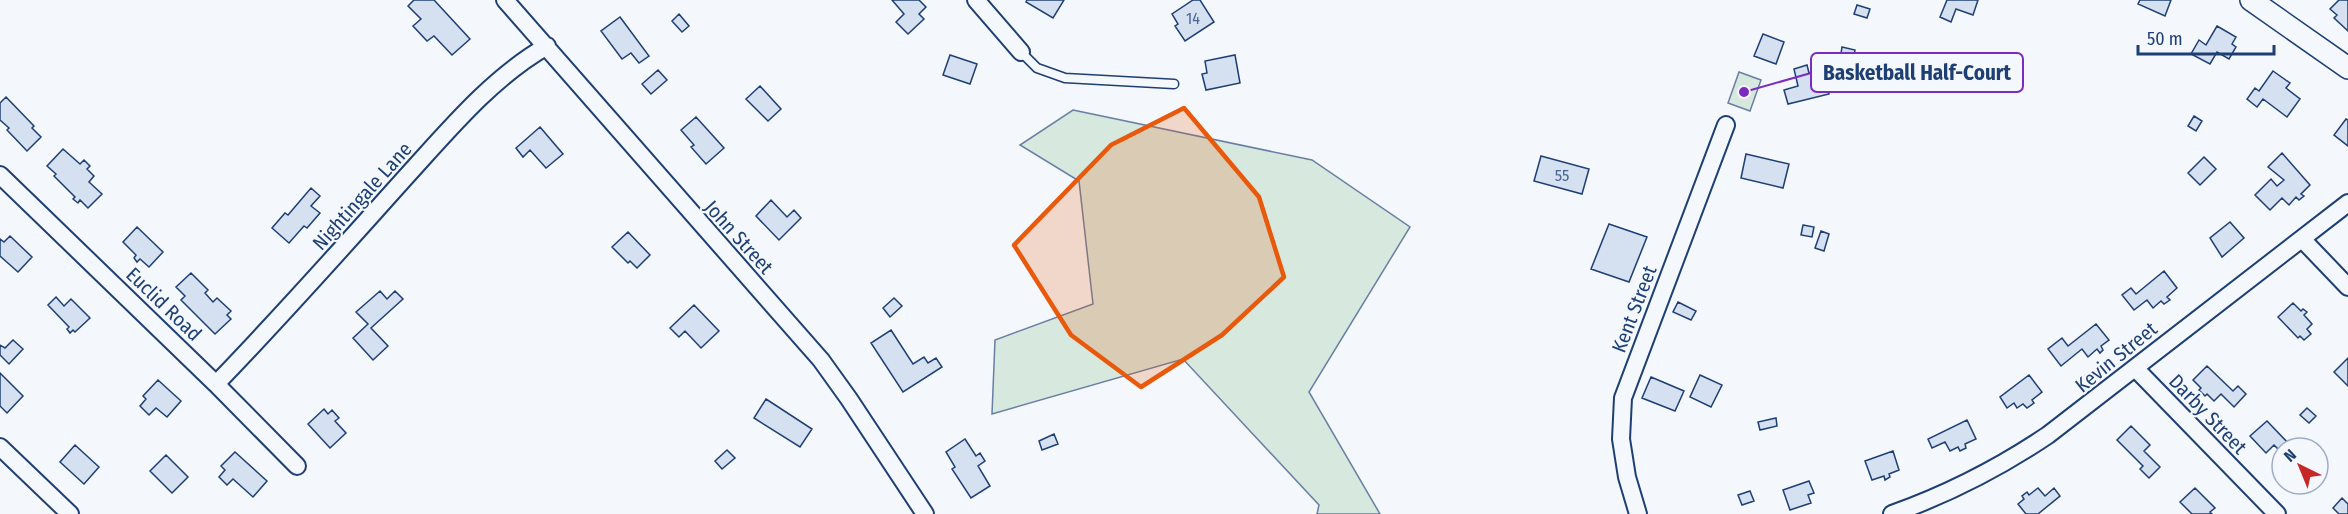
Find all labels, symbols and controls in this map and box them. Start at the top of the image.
house number: 14 [1186,9,1200,28]
scale bar [2138,18,2274,56]
text: 50 m [2147,28,2183,50]
callout: Basketball Half-Court [1811,53,2023,92]
text: Basketball Half-Court [1823,60,2011,86]
street label: Nightingale Lane [307,137,417,255]
house number: 55 [1555,166,1569,185]
street label: John Street [700,195,779,279]
street label: Euclid Road [121,262,207,346]
street label: Kent Street [1606,262,1662,356]
street label: Kevin Street [2070,316,2162,397]
street label: Darby Street [2164,369,2252,459]
north arrow [2270,436,2330,496]
text: N [2280,445,2300,466]

